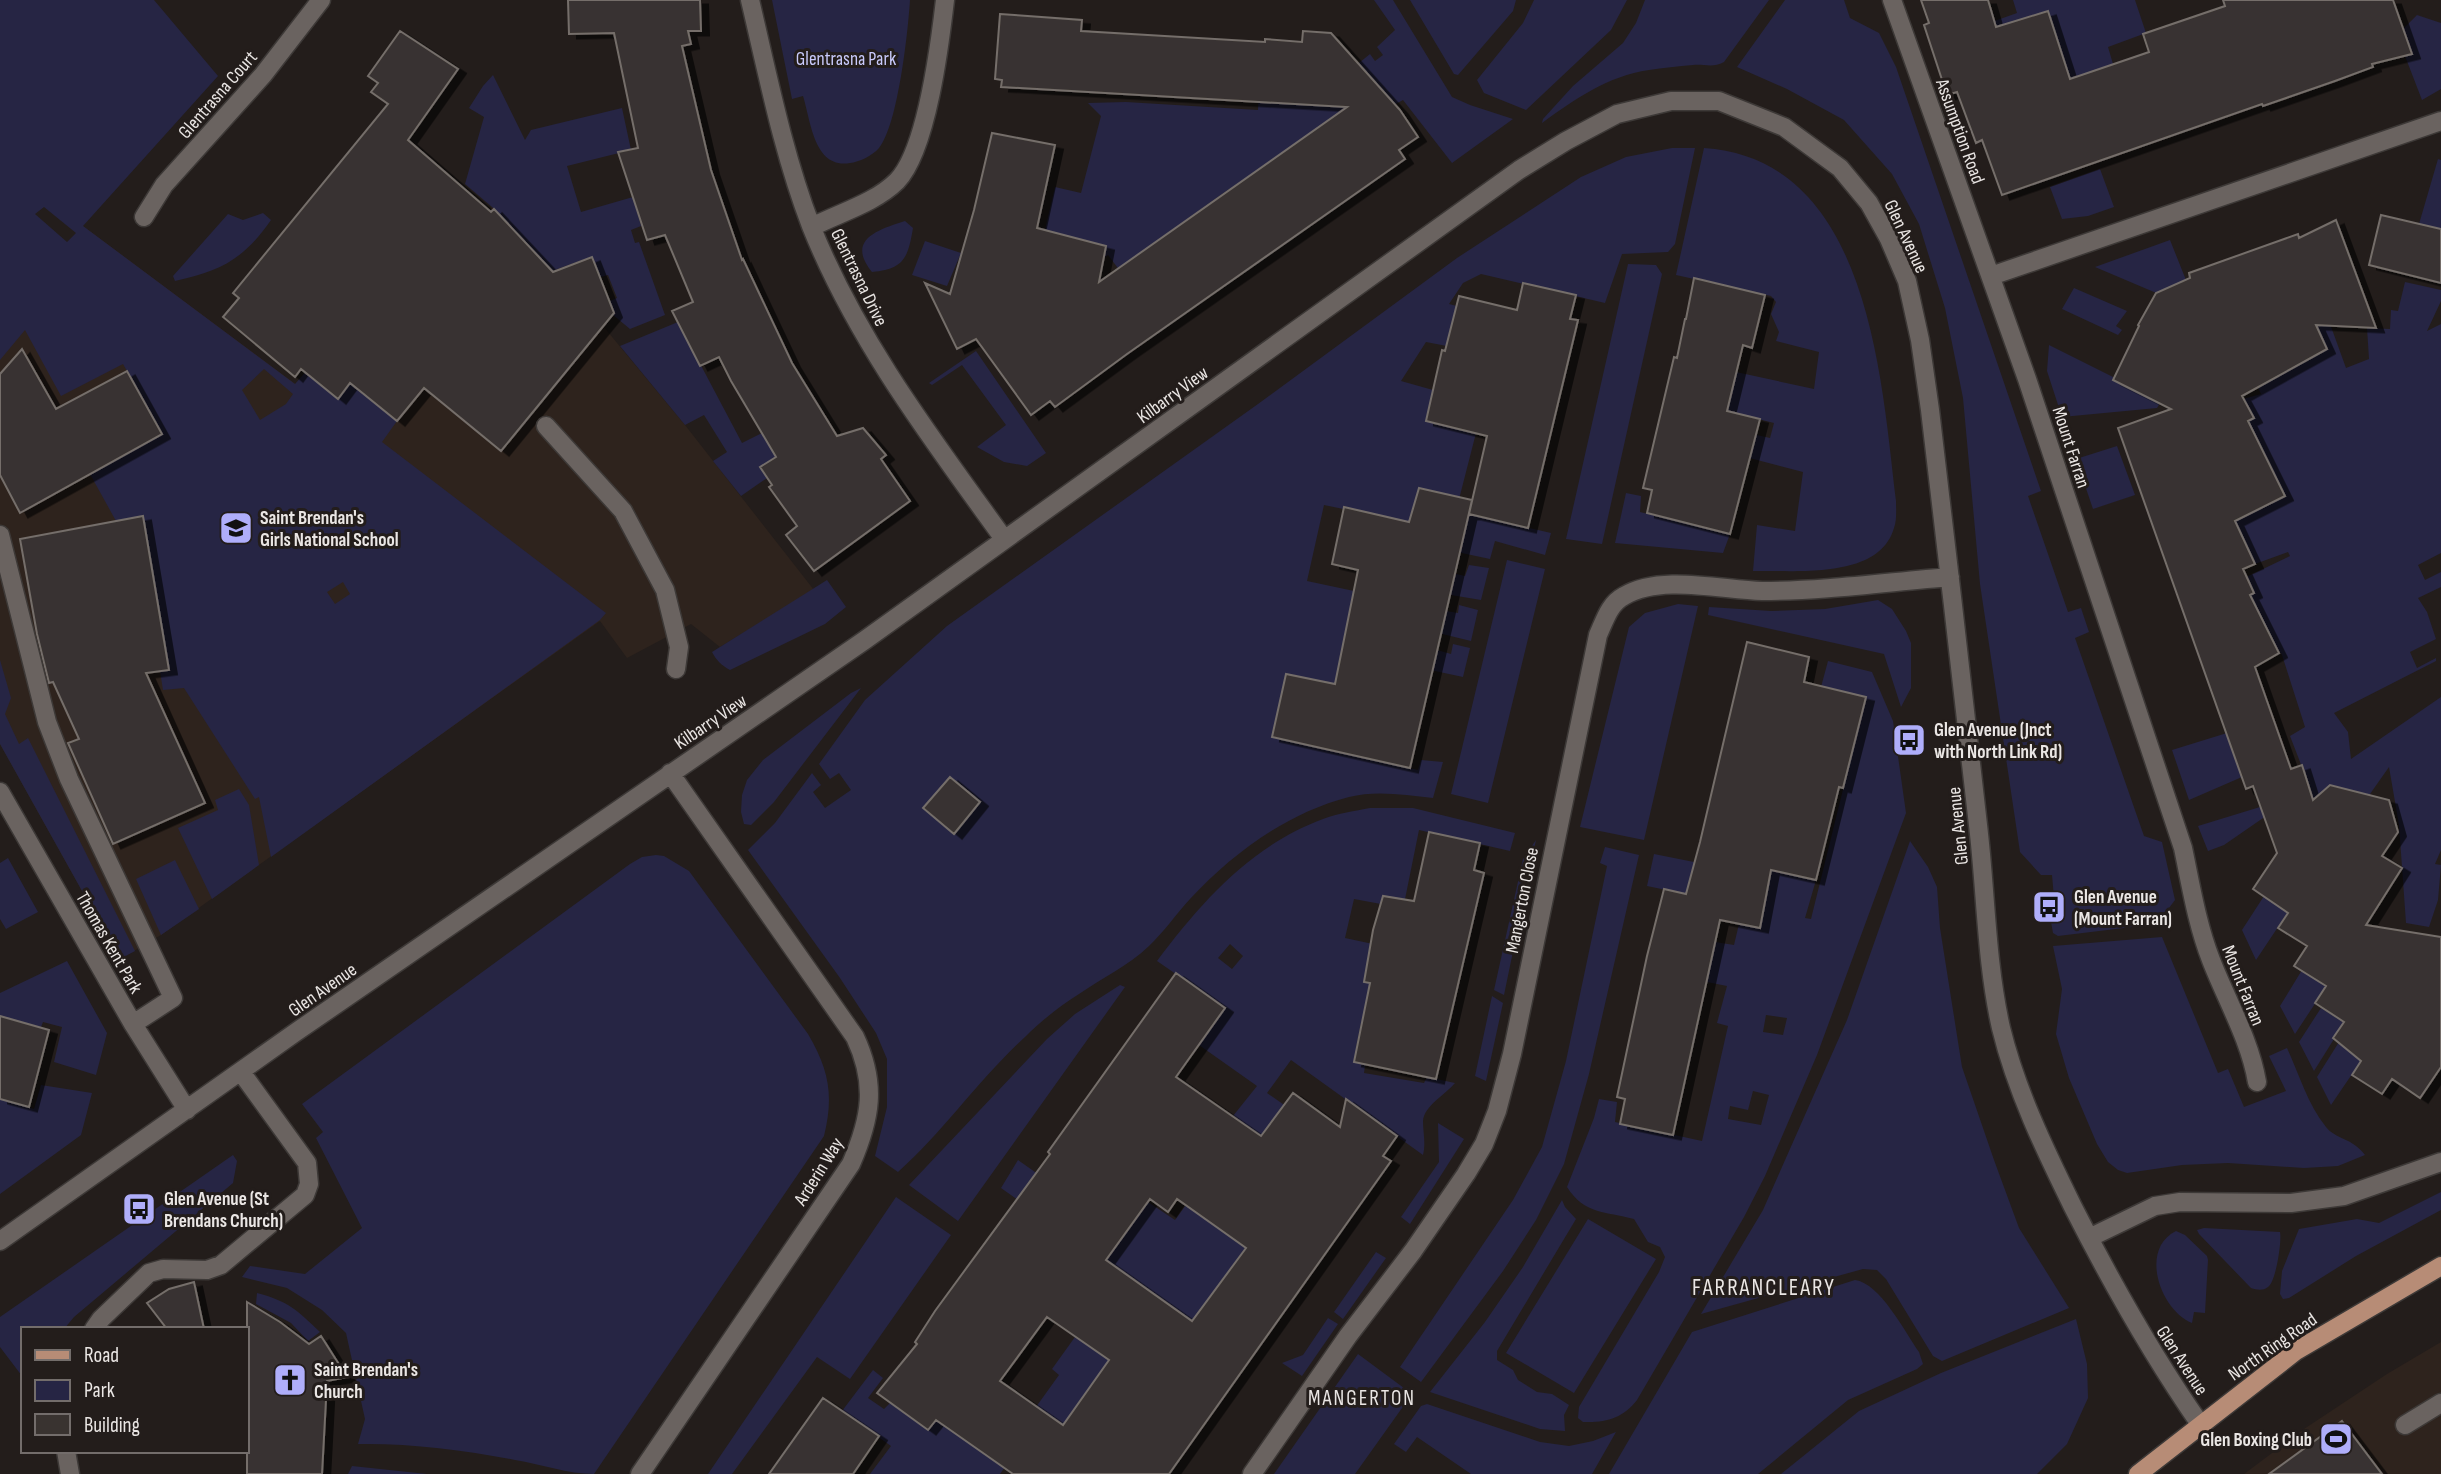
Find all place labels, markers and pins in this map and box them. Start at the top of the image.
place label: Saint Brendan's Girls National School [260,507,399,552]
school or university icon: Saint Brendan's Girls National School [217,509,255,547]
place label: Glen Avenue (Jnct with North Link Rd) [1934,719,2062,764]
bus stop icon: Glen Avenue (Jnct with North Link Rd) [1890,721,1928,759]
place label: Glen Avenue (Mount Farran) [2074,886,2172,931]
bus stop icon: Glen Avenue (Mount Farran) [2030,888,2068,926]
place label: Glen Avenue (St Brendans Church) [164,1188,283,1233]
bus stop icon: Glen Avenue (St Brendans Church) [120,1190,158,1228]
place label: Saint Brendan's Church [314,1359,418,1404]
church icon: Saint Brendan's Church [271,1361,309,1399]
sports icon: Glen Boxing Club [2317,1420,2355,1458]
place label: Glen Boxing Club [2200,1429,2312,1452]

